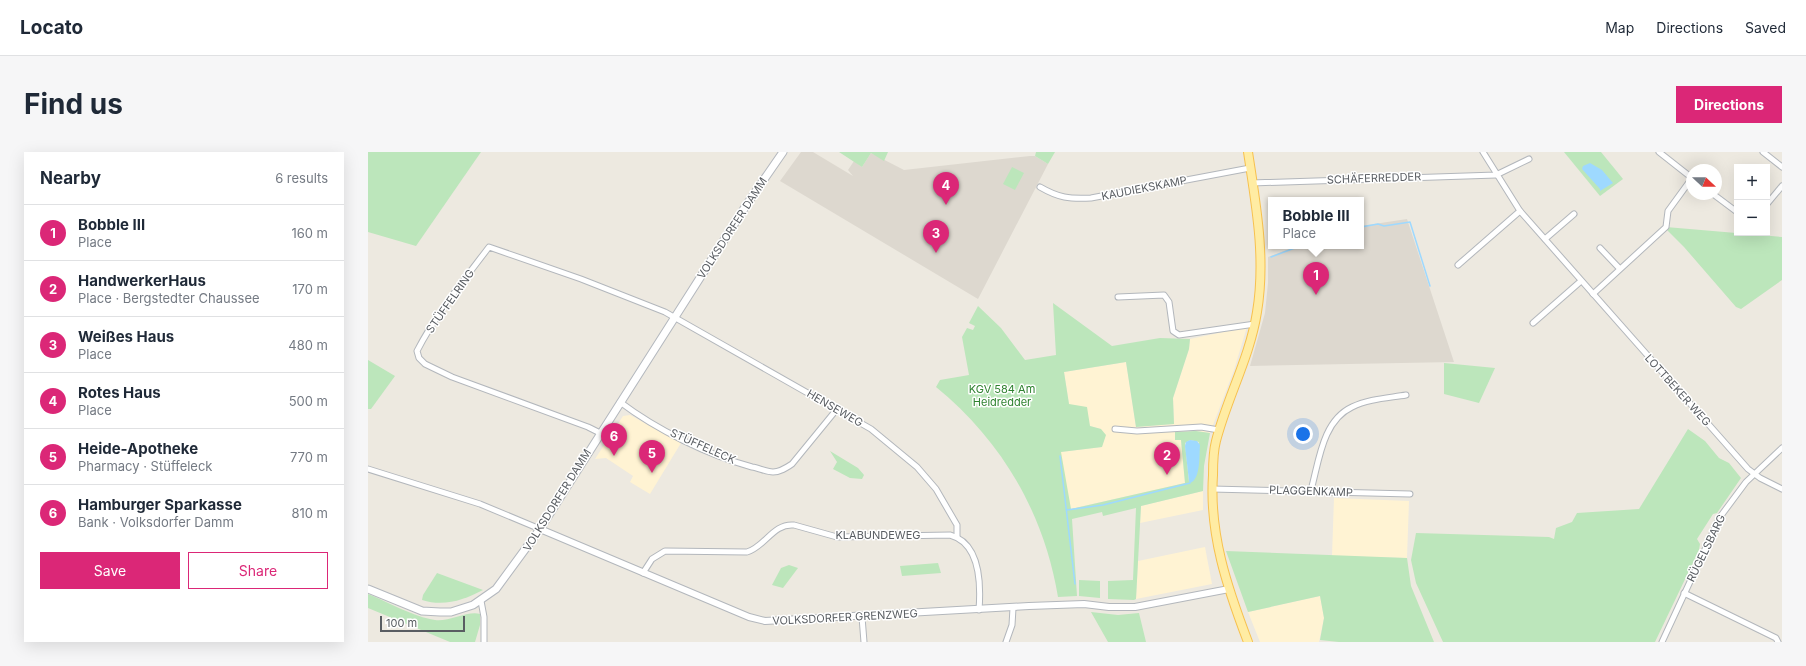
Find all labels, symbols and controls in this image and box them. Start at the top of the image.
text: Locato [20,16,83,39]
text: Map [1605,19,1634,36]
text: Directions [1656,19,1723,36]
text: Saved [1745,19,1786,36]
button: Directions [1676,86,1782,123]
text: Find us [24,87,123,121]
north arrow [1686,164,1722,200]
map controls [1734,164,1770,236]
button: + [1734,164,1770,200]
text: Nearby [40,168,101,188]
street label: SCHÄFERREDDER [1327,169,1421,187]
text: 6 results [275,170,328,186]
pin: 4 [933,172,959,205]
street label: KAUDIEKSKAMP [1100,173,1188,203]
street label: VOLKSDORFER DAMM [694,175,770,281]
popup [1268,197,1364,249]
button: − [1734,200,1770,236]
text: Bobble III [1282,206,1350,225]
text: Bobble III [78,215,145,234]
pin: 3 [923,220,949,253]
text: 1 [50,225,56,241]
text: 160 m [291,225,328,241]
text: Place [1282,225,1316,241]
text: Place [78,234,112,250]
pin: 1 [1303,262,1329,295]
street label: STÜFFELRING [423,266,477,336]
text: HandwerkerHaus [78,271,206,290]
text: 2 [49,281,57,297]
text: 170 m [292,281,328,297]
text: Place · Bergstedter Chaussee [78,290,260,306]
text: Weißes Haus [78,327,174,346]
text: 3 [49,337,57,353]
text: 480 m [288,337,328,353]
text: Place [78,346,112,362]
street label: LOTTBEKER WEG [1642,351,1714,429]
park label: KGV 584 Am Heidredder [969,382,1035,409]
text: Rotes Haus [78,383,161,402]
street label: HENSEWEG [804,386,866,430]
text: 4 [49,393,57,409]
text: 500 m [289,393,328,409]
text: Place [78,402,112,418]
pin: 6 [601,423,627,456]
your location [1293,424,1313,444]
street label: STÜFFELECK [668,425,738,467]
text: Heide-Apotheke [78,439,198,458]
pin: 5 [639,440,665,473]
pin: 2 [1154,442,1180,475]
street label: VOLKSDORFER DAMM [520,446,594,554]
text: 5 [49,449,57,465]
text: 770 m [290,449,328,465]
text: Pharmacy · Stüffeleck [78,458,213,474]
street label: PLAGGENKAMP [1269,483,1353,499]
text: Hamburger Sparkasse [78,495,242,514]
text: 6 [49,505,57,521]
text: 810 m [291,505,328,521]
street label: RÜGELSBARG [1684,512,1728,584]
text: Bank · Volksdorfer Damm [78,514,234,530]
street label: KLABUNDEWEG [835,528,921,542]
button: Save [40,552,180,589]
button: Share [188,552,328,589]
street label: VOLKSDORFER GRENZWEG [772,606,918,628]
scale bar [380,614,465,633]
text: 100 m [386,616,417,630]

